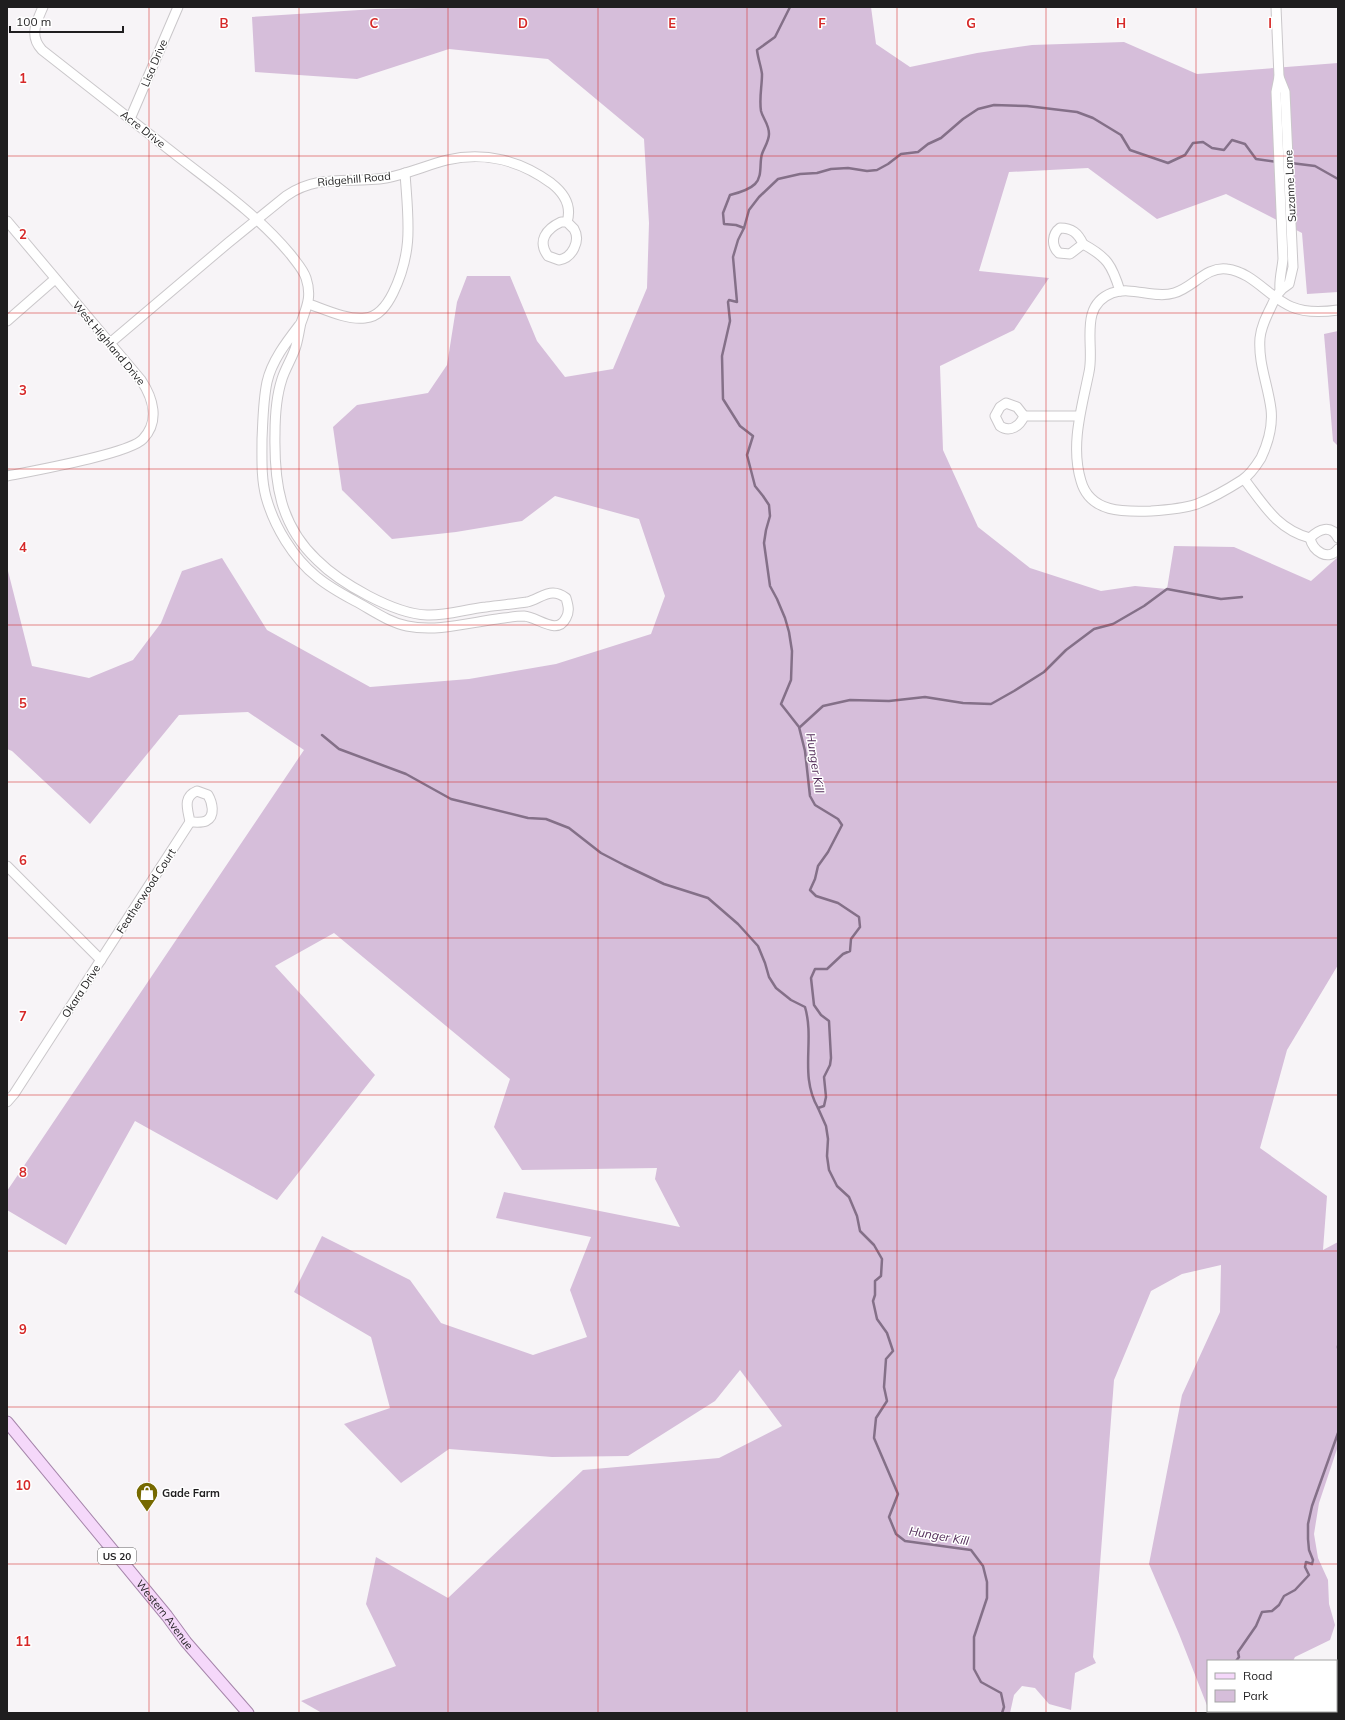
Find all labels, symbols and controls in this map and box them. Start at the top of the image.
scale bar [10,8,123,34]
text: 100 m [16,14,51,29]
text: B [220,15,229,31]
text: C [370,15,379,31]
text: D [518,15,528,31]
text: E [668,15,676,31]
text: F [818,15,826,31]
text: G [966,15,976,31]
text: H [1116,15,1126,31]
text: I [1268,15,1272,31]
street label: Lisa Drive [138,37,170,89]
text: 1 [19,70,27,86]
street label: Acre Drive [118,107,168,151]
street label: Suzanne Lane [1281,150,1299,222]
street label: Ridgehill Road [317,169,391,189]
text: 2 [19,226,27,242]
street label: West Highland Drive [70,298,148,388]
text: 3 [19,382,27,398]
text: 4 [19,539,27,555]
text: 5 [19,695,27,711]
water label: Hunger Kill [803,732,828,794]
street label: Featherwood Court [113,846,179,936]
text: 6 [19,852,27,868]
street label: Okara Drive [59,962,103,1020]
text: 7 [19,1008,27,1024]
text: 8 [19,1164,27,1180]
text: 9 [19,1321,27,1337]
text: 10 [15,1477,31,1493]
shop icon: Gade Farm [134,1480,160,1513]
place label: Gade Farm [162,1486,220,1500]
water label: Hunger Kill [908,1523,970,1548]
road number: US 20 [98,1548,136,1564]
street label: Western Avenue [133,1577,196,1652]
text: 11 [15,1633,31,1649]
legend [1207,1660,1337,1712]
text: Road [1243,1668,1272,1683]
text: Park [1243,1688,1269,1703]

